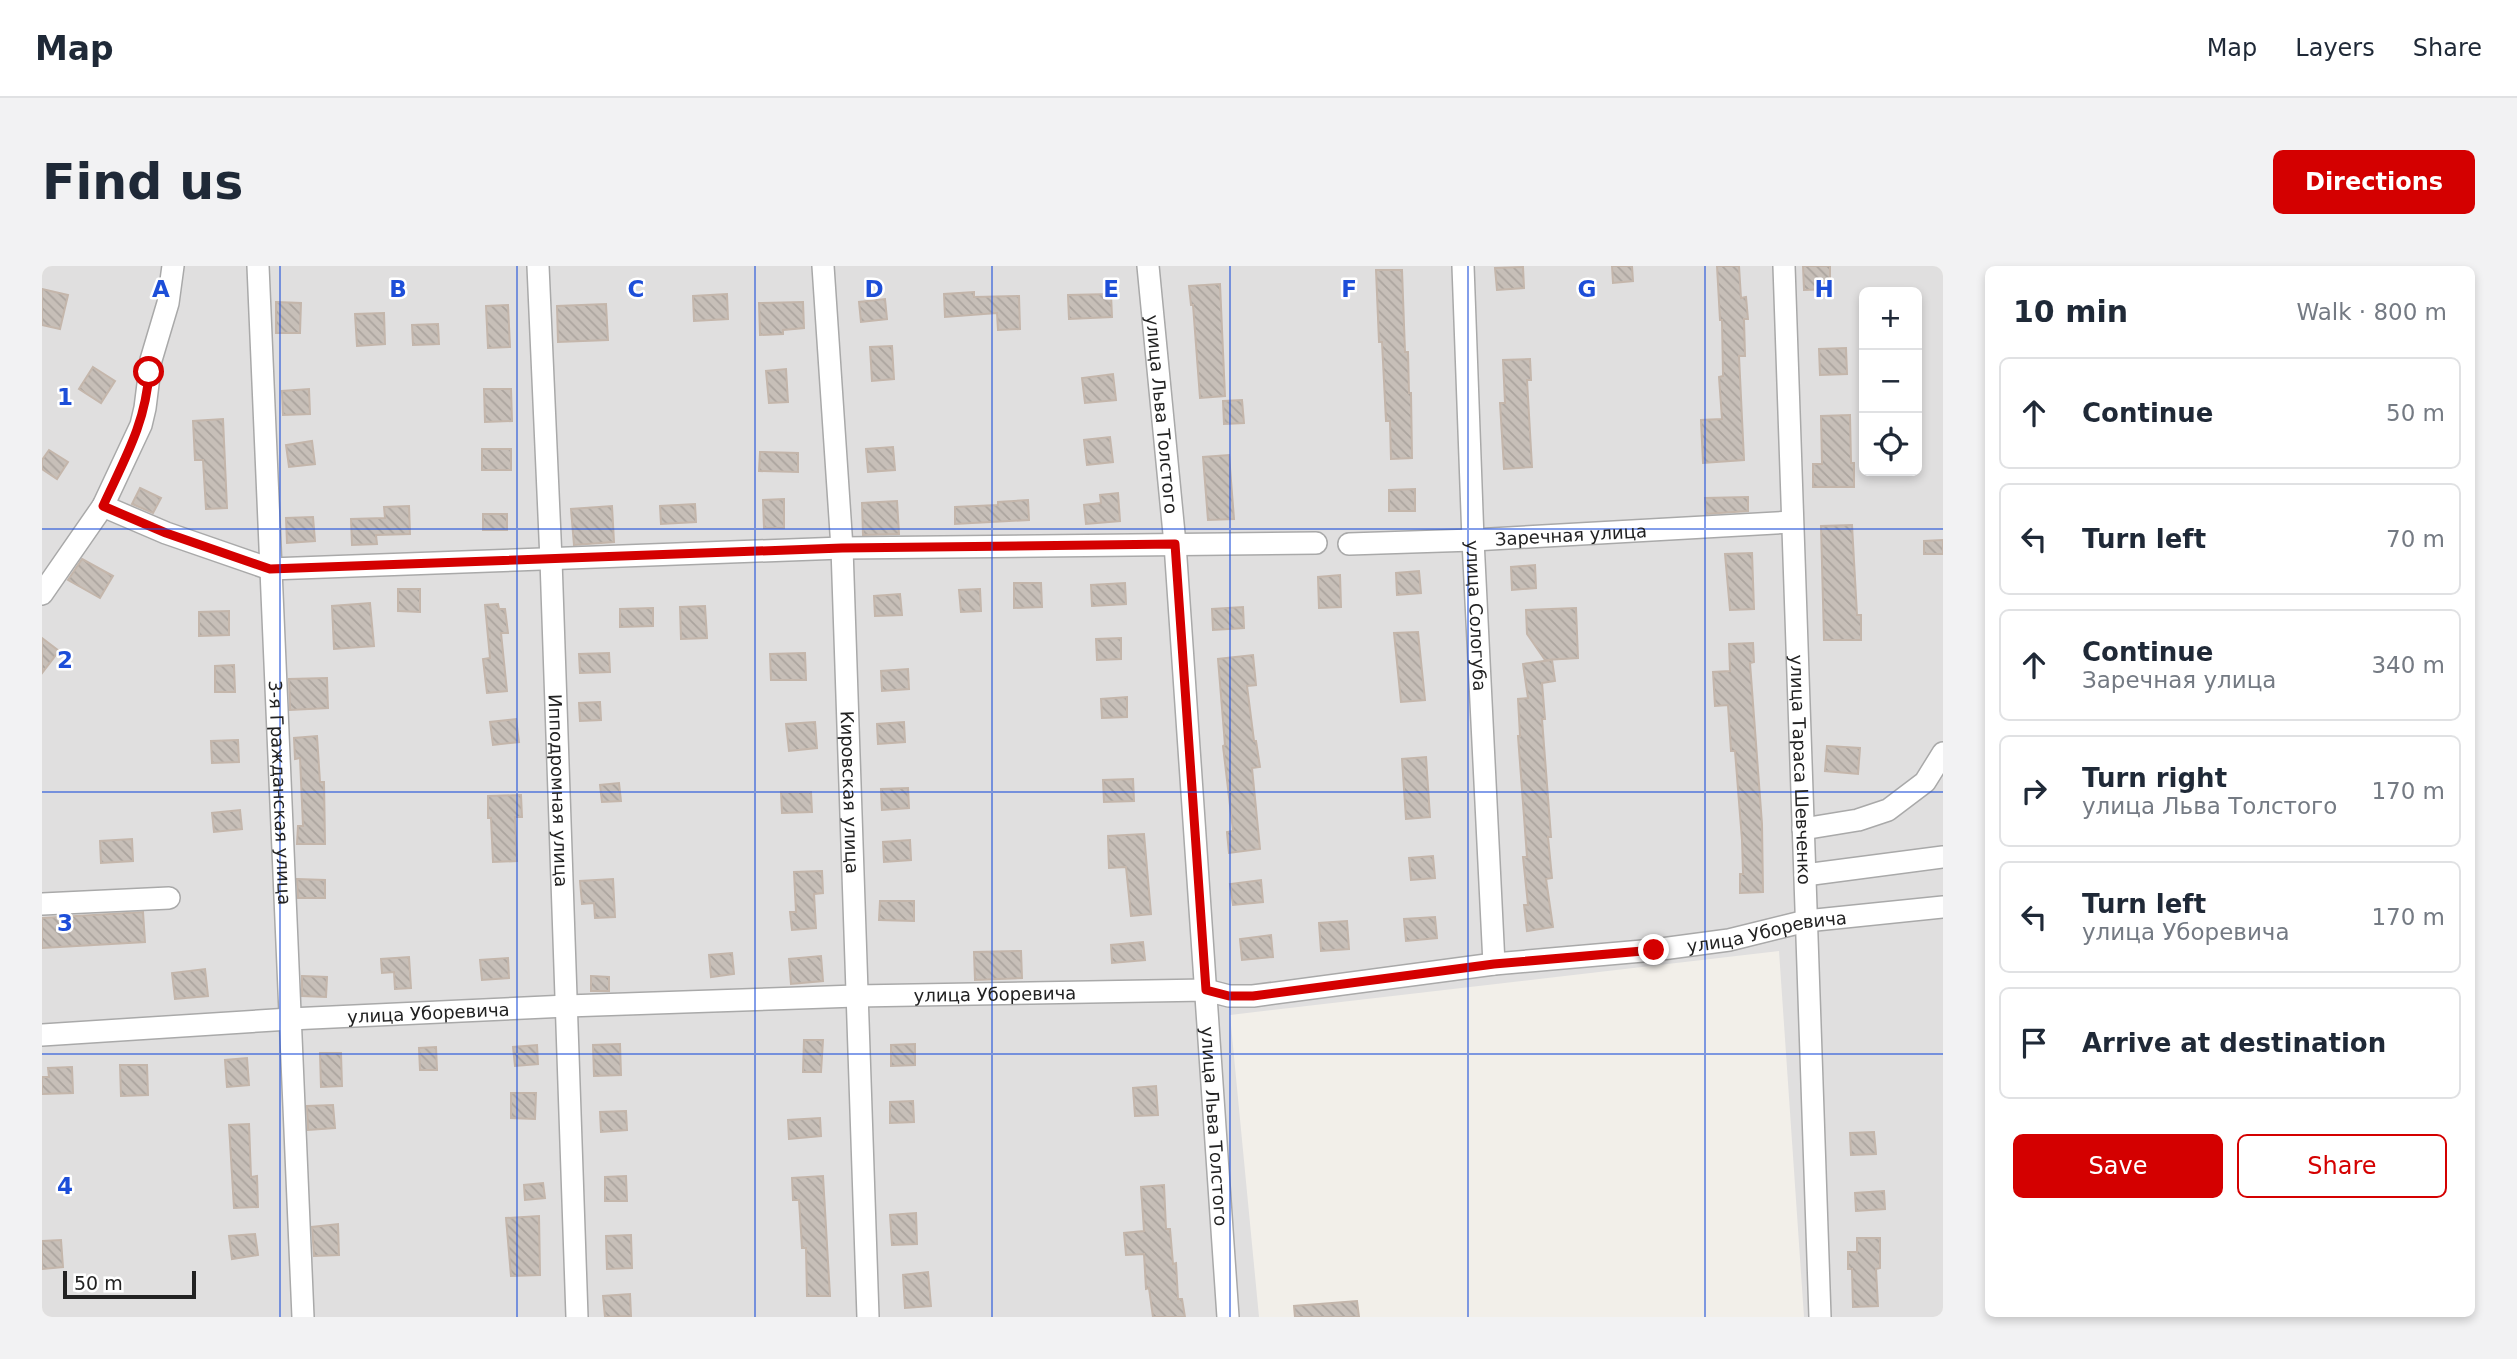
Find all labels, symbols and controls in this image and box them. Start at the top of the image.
text: Map [35,29,114,68]
text: Map [2207,34,2257,62]
text: Layers [2295,34,2375,62]
text: Share [2413,34,2482,62]
button: Directions [2273,150,2475,214]
text: Find us [42,154,243,211]
text: A [152,276,170,302]
text: B [389,276,407,302]
text: C [628,276,644,302]
text: D [864,276,884,302]
text: E [1103,276,1119,302]
text: F [1341,276,1357,302]
text: G [1578,276,1596,302]
text: H [1814,276,1834,302]
map controls [1859,287,1922,476]
button: + [1859,287,1922,350]
text: 10 min [2013,294,2128,329]
text: Walk · 800 m [2296,299,2447,325]
street label: улица Льва Толстого [1142,314,1183,515]
button: − [1859,350,1922,413]
route start [133,356,164,387]
text: 1 [57,384,73,410]
icon: ahead [2015,394,2053,432]
text: Continue [2082,398,2213,428]
text: 50 m [2386,400,2445,426]
button: locate [1859,413,1922,476]
street label: Заречная улица [1494,520,1647,549]
icon: left [2015,520,2053,558]
text: Turn left [2082,524,2206,554]
text: 70 m [2386,526,2445,552]
street label: улица Сологуба [1463,540,1491,692]
text: Continue [2082,637,2213,667]
icon: ahead [2015,646,2053,684]
text: 2 [57,647,73,673]
text: 340 m [2371,652,2445,678]
street label: улица Тараса Шевченко [1787,654,1816,885]
text: Заречная улица [2082,667,2276,693]
street label: 3-я Гражданская улица [265,680,296,905]
street label: Ипподромная улица [545,694,573,887]
street label: Кировская улица [837,710,864,874]
text: Turn right [2082,763,2227,793]
icon: right [2015,772,2053,810]
text: 170 m [2371,778,2445,804]
text: улица Льва Толстого [2082,793,2337,819]
text: Turn left [2082,889,2206,919]
icon: left [2015,898,2053,936]
text: 170 m [2371,904,2445,930]
street label: улица Уборевича [1686,906,1848,956]
text: 3 [57,910,73,936]
text: улица Уборевича [2082,919,2290,945]
route end [1638,934,1669,965]
street label: улица Уборевича [914,982,1076,1006]
street label: улица Уборевича [347,998,510,1027]
icon: arrive [2015,1024,2053,1062]
street label: улица Льва Толстого [1198,1026,1232,1227]
text: Arrive at destination [2082,1028,2386,1058]
button: Save [2013,1134,2223,1198]
button: Share [2237,1134,2447,1198]
text: 4 [57,1173,73,1199]
scale bar [63,1268,196,1300]
text: 50 m [74,1272,123,1294]

